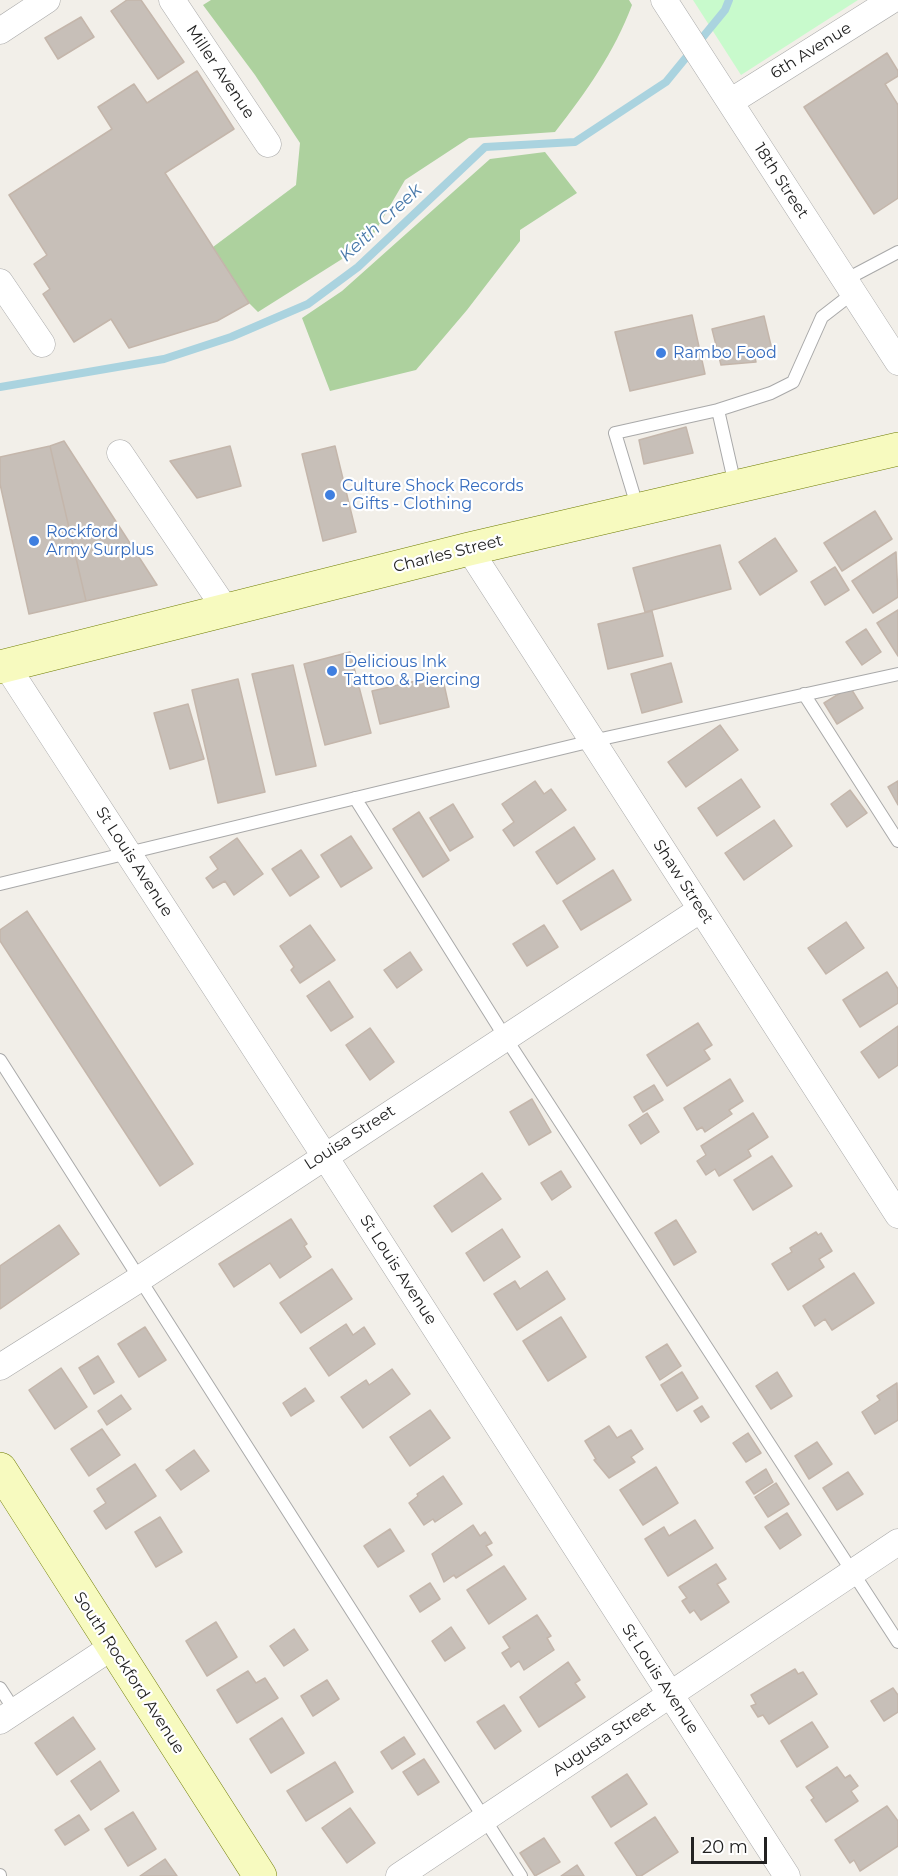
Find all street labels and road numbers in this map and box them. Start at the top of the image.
street label: 6th Avenue [767,19,855,83]
street label: Miller Avenue [182,22,258,122]
street label: 18th Street [750,140,812,222]
street label: Charles Street [391,531,505,577]
street label: St Louis Avenue [91,803,177,921]
street label: Shaw Street [649,836,717,928]
street label: Louisa Street [301,1102,399,1174]
street label: St Louis Avenue [355,1211,441,1329]
street label: South Rockford Avenue [69,1588,189,1758]
street label: St Louis Avenue [617,1620,703,1738]
street label: Augusta Street [549,1698,659,1780]

